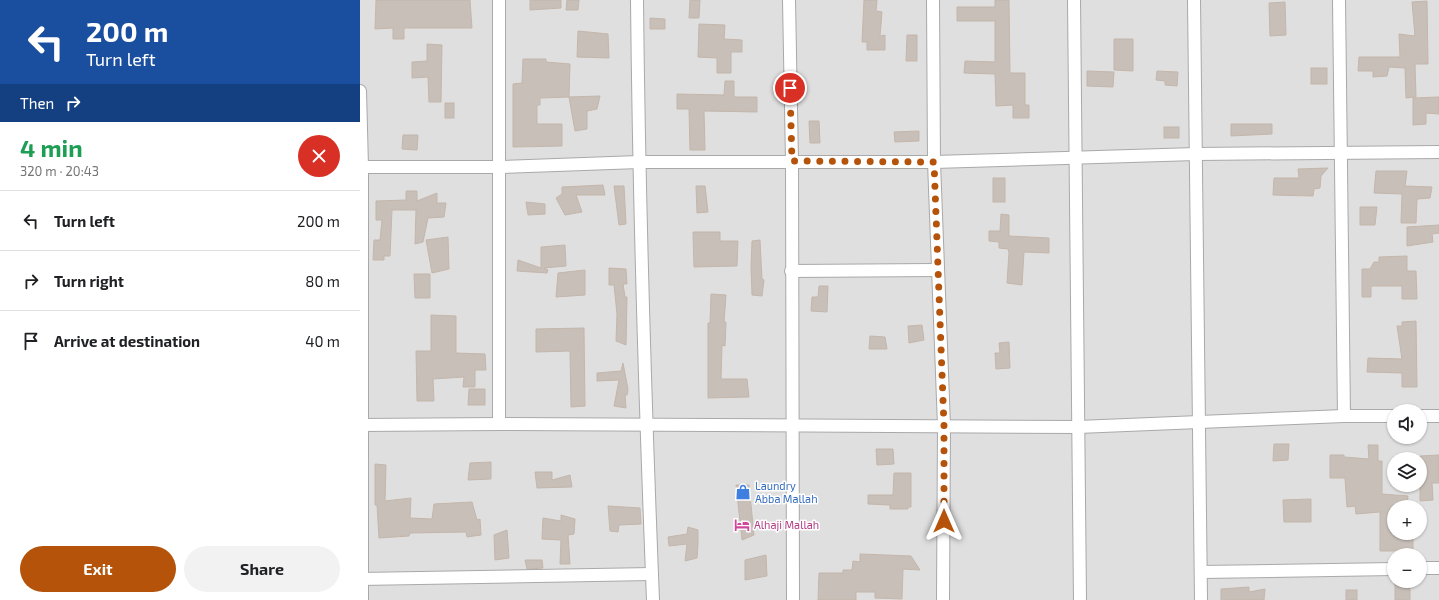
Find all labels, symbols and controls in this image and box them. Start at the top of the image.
text: 200 m [86,14,168,48]
icon: left [20,16,72,68]
text: Turn left [86,48,156,70]
pin [773,71,807,105]
icon: arrive [779,77,801,99]
icon: right [62,92,84,114]
text: Then [20,94,54,112]
text: 4 min [20,133,83,162]
button: close [298,135,340,177]
text: 320 m · 20:43 [20,163,99,179]
icon: left [20,210,42,232]
text: Turn left [54,212,115,230]
text: 200 m [297,212,340,230]
icon: right [20,270,42,292]
text: Turn right [54,272,124,290]
text: 80 m [305,272,340,290]
icon: arrive [20,330,42,352]
text: Arrive at destination [54,332,200,350]
text: 40 m [305,332,340,350]
map controls [1387,404,1427,588]
button: sound [1387,404,1427,444]
button: layers [1387,452,1427,492]
place label: Laundry Abba Mallah [755,479,818,505]
shop icon: Laundry Abba Mallah [734,483,752,501]
position arrow [923,500,965,542]
button: + [1387,500,1427,540]
hotel icon: Alhaji Mallah [733,516,751,534]
place label: Alhaji Mallah [754,518,819,532]
button: Exit [20,546,176,592]
button: Share [184,546,340,592]
button: − [1387,548,1427,588]

